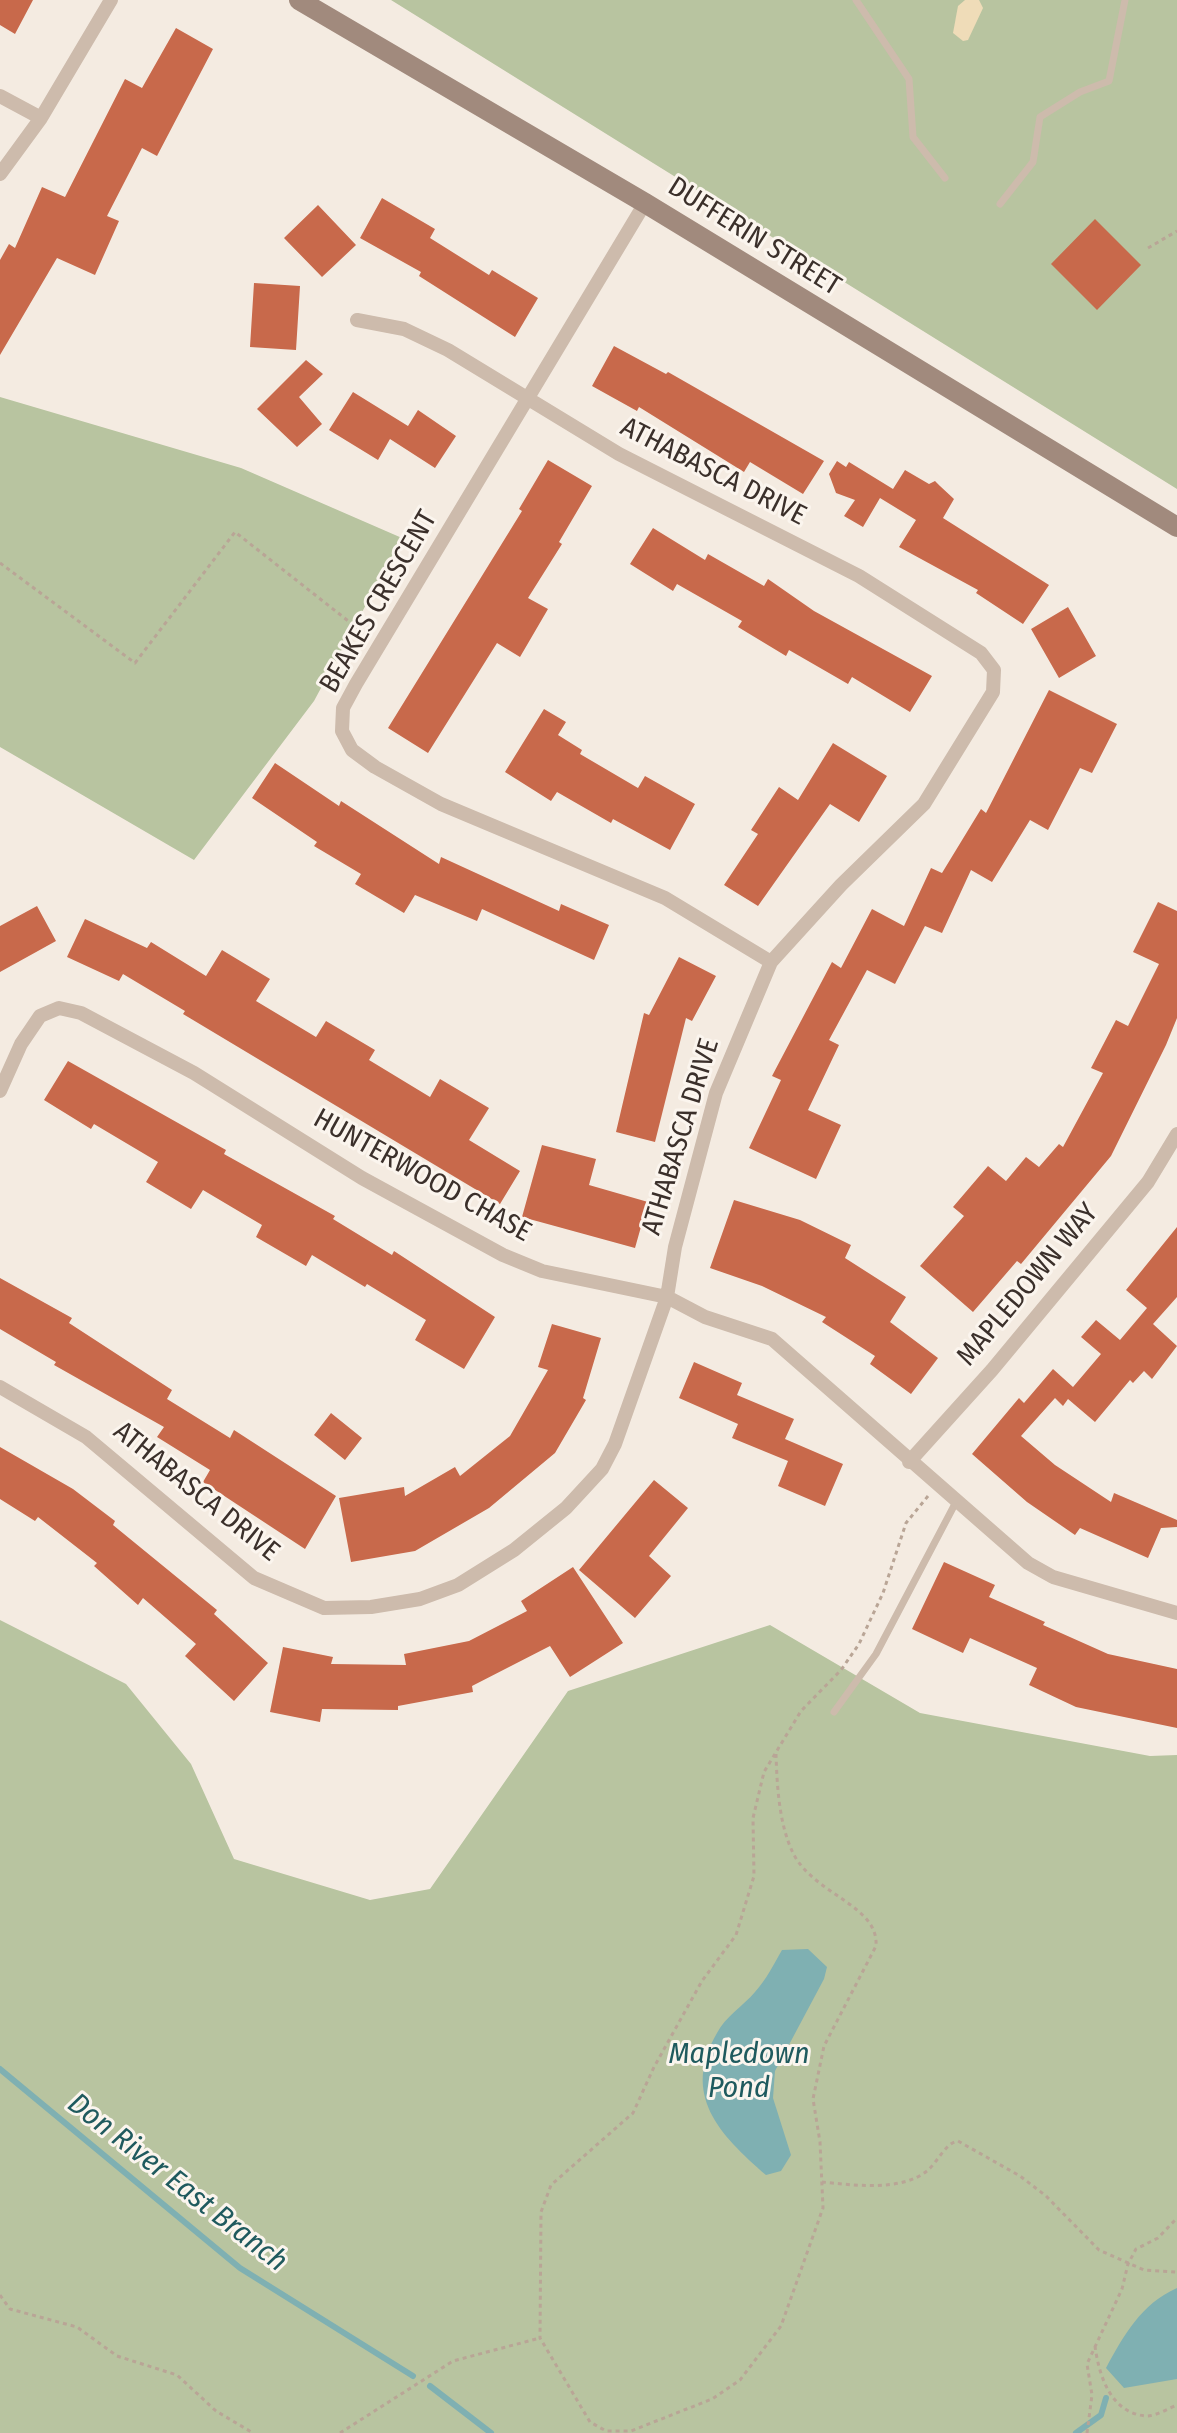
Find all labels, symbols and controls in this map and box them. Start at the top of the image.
street label: DUFFERIN STREET [661,170,847,304]
street label: ATHABASCA DRIVE [615,411,811,533]
street label: BEAKES CRESCENT [313,505,445,699]
street label: ATHABASCA DRIVE [635,1035,727,1239]
street label: HUNTERWOOD CHASE [307,1102,537,1250]
street label: MAPLEDOWN WAY [950,1197,1106,1373]
street label: ATHABASCA DRIVE [106,1415,286,1569]
water label: Mapledown Pond [668,2037,810,2108]
water label: Don River East Branch [60,2086,294,2280]

